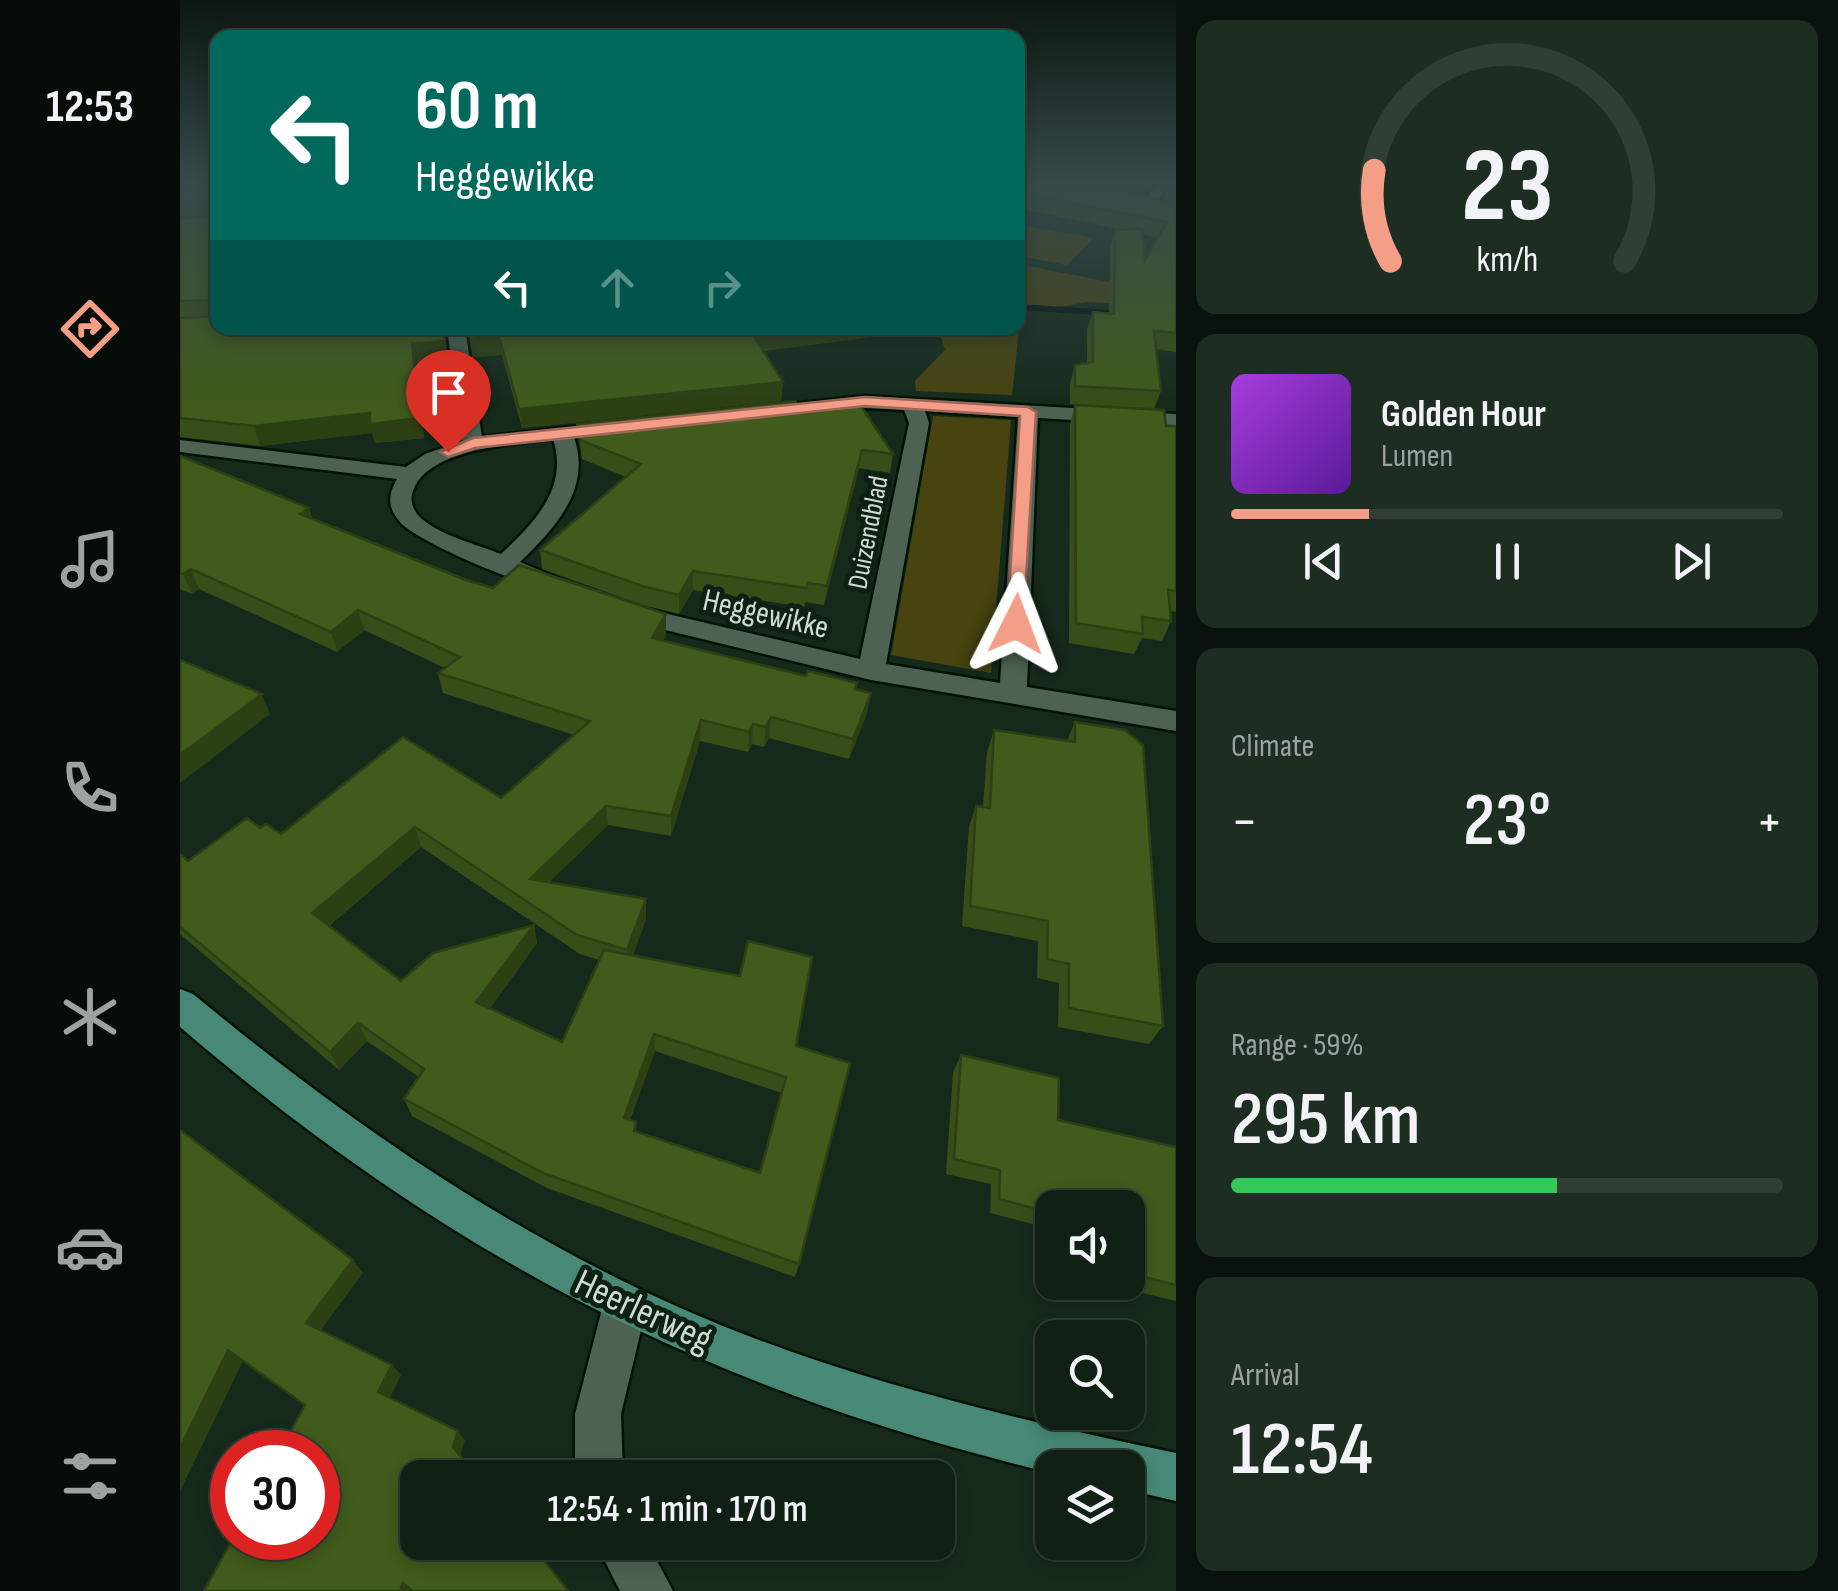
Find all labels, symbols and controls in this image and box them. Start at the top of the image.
text: 60 m [415,65,539,149]
icon: left [250,70,380,200]
text: 12:53 [46,80,134,135]
text: 23 [1461,125,1553,250]
text: Heggewikke [415,150,595,205]
text: km/h [1476,239,1538,282]
icon: left [485,260,540,315]
icon: ahead [590,260,645,315]
icon: right [695,260,750,315]
icon: directions [55,294,125,364]
pin [406,350,491,453]
icon: arrive [421,365,476,420]
text: Golden Hour [1381,392,1546,437]
text: Lumen [1381,437,1453,476]
street label: Duizendblad [841,473,896,592]
icon: music [55,524,125,594]
icon: previous [1296,534,1351,589]
icon: pause [1480,534,1535,589]
icon: next [1664,534,1719,589]
position arrow [964,572,1068,676]
street label: Heggewikke [699,581,832,648]
text: Climate [1231,727,1314,766]
icon: phone [55,753,125,823]
text: 23° [1463,776,1551,867]
text: − [1231,789,1258,856]
text: + [1756,789,1783,856]
icon: climate [55,982,125,1052]
text: Range · 59% [1231,1026,1364,1065]
text: 295 km [1231,1075,1421,1166]
map controls [1035,1190,1145,1560]
button: sound [1035,1190,1145,1300]
icon: car [55,1212,125,1282]
street label: Heerlerweg [568,1260,719,1363]
button: search [1035,1320,1145,1430]
text: Arrival [1231,1356,1300,1395]
text: 12:54 [1231,1405,1373,1496]
speed limit sign: 30 [210,1430,340,1560]
icon: filters [55,1441,125,1511]
button: layers [1035,1450,1145,1560]
text: 12:54 · 1 min · 170 m [547,1487,808,1532]

